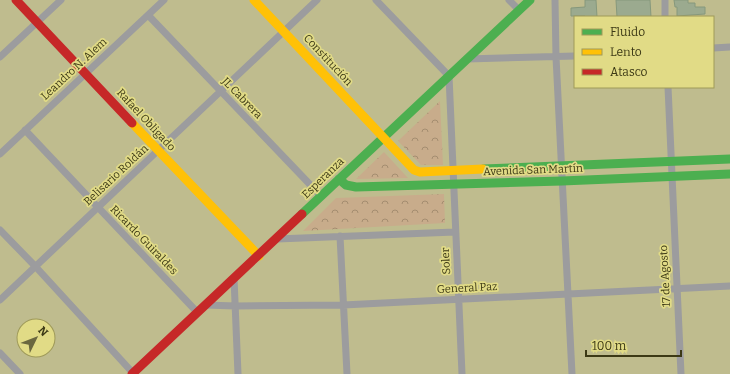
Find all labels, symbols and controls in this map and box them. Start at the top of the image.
legend [574,16,714,88]
text: Fluido [610,25,645,39]
street label: Constitución [301,32,355,88]
street label: Leandro N. Alem [38,35,110,103]
text: Lento [610,45,642,59]
text: Atasco [610,65,648,79]
street label: JL Cabrera [218,74,265,121]
street label: Rafael Obligado [114,86,178,154]
street label: Belisario Roldán [81,142,151,208]
street label: Esperanza [299,155,347,201]
street label: Avenida San Martín [483,162,583,178]
street label: Ricardo Guiraldes [108,203,180,277]
street label: 17 de Agosto [657,245,673,307]
street label: Soler [439,247,453,275]
street label: General Paz [436,280,498,296]
north arrow [16,318,56,358]
text: N [35,324,51,339]
scale bar [586,332,681,358]
text: 100 m [592,339,627,353]

